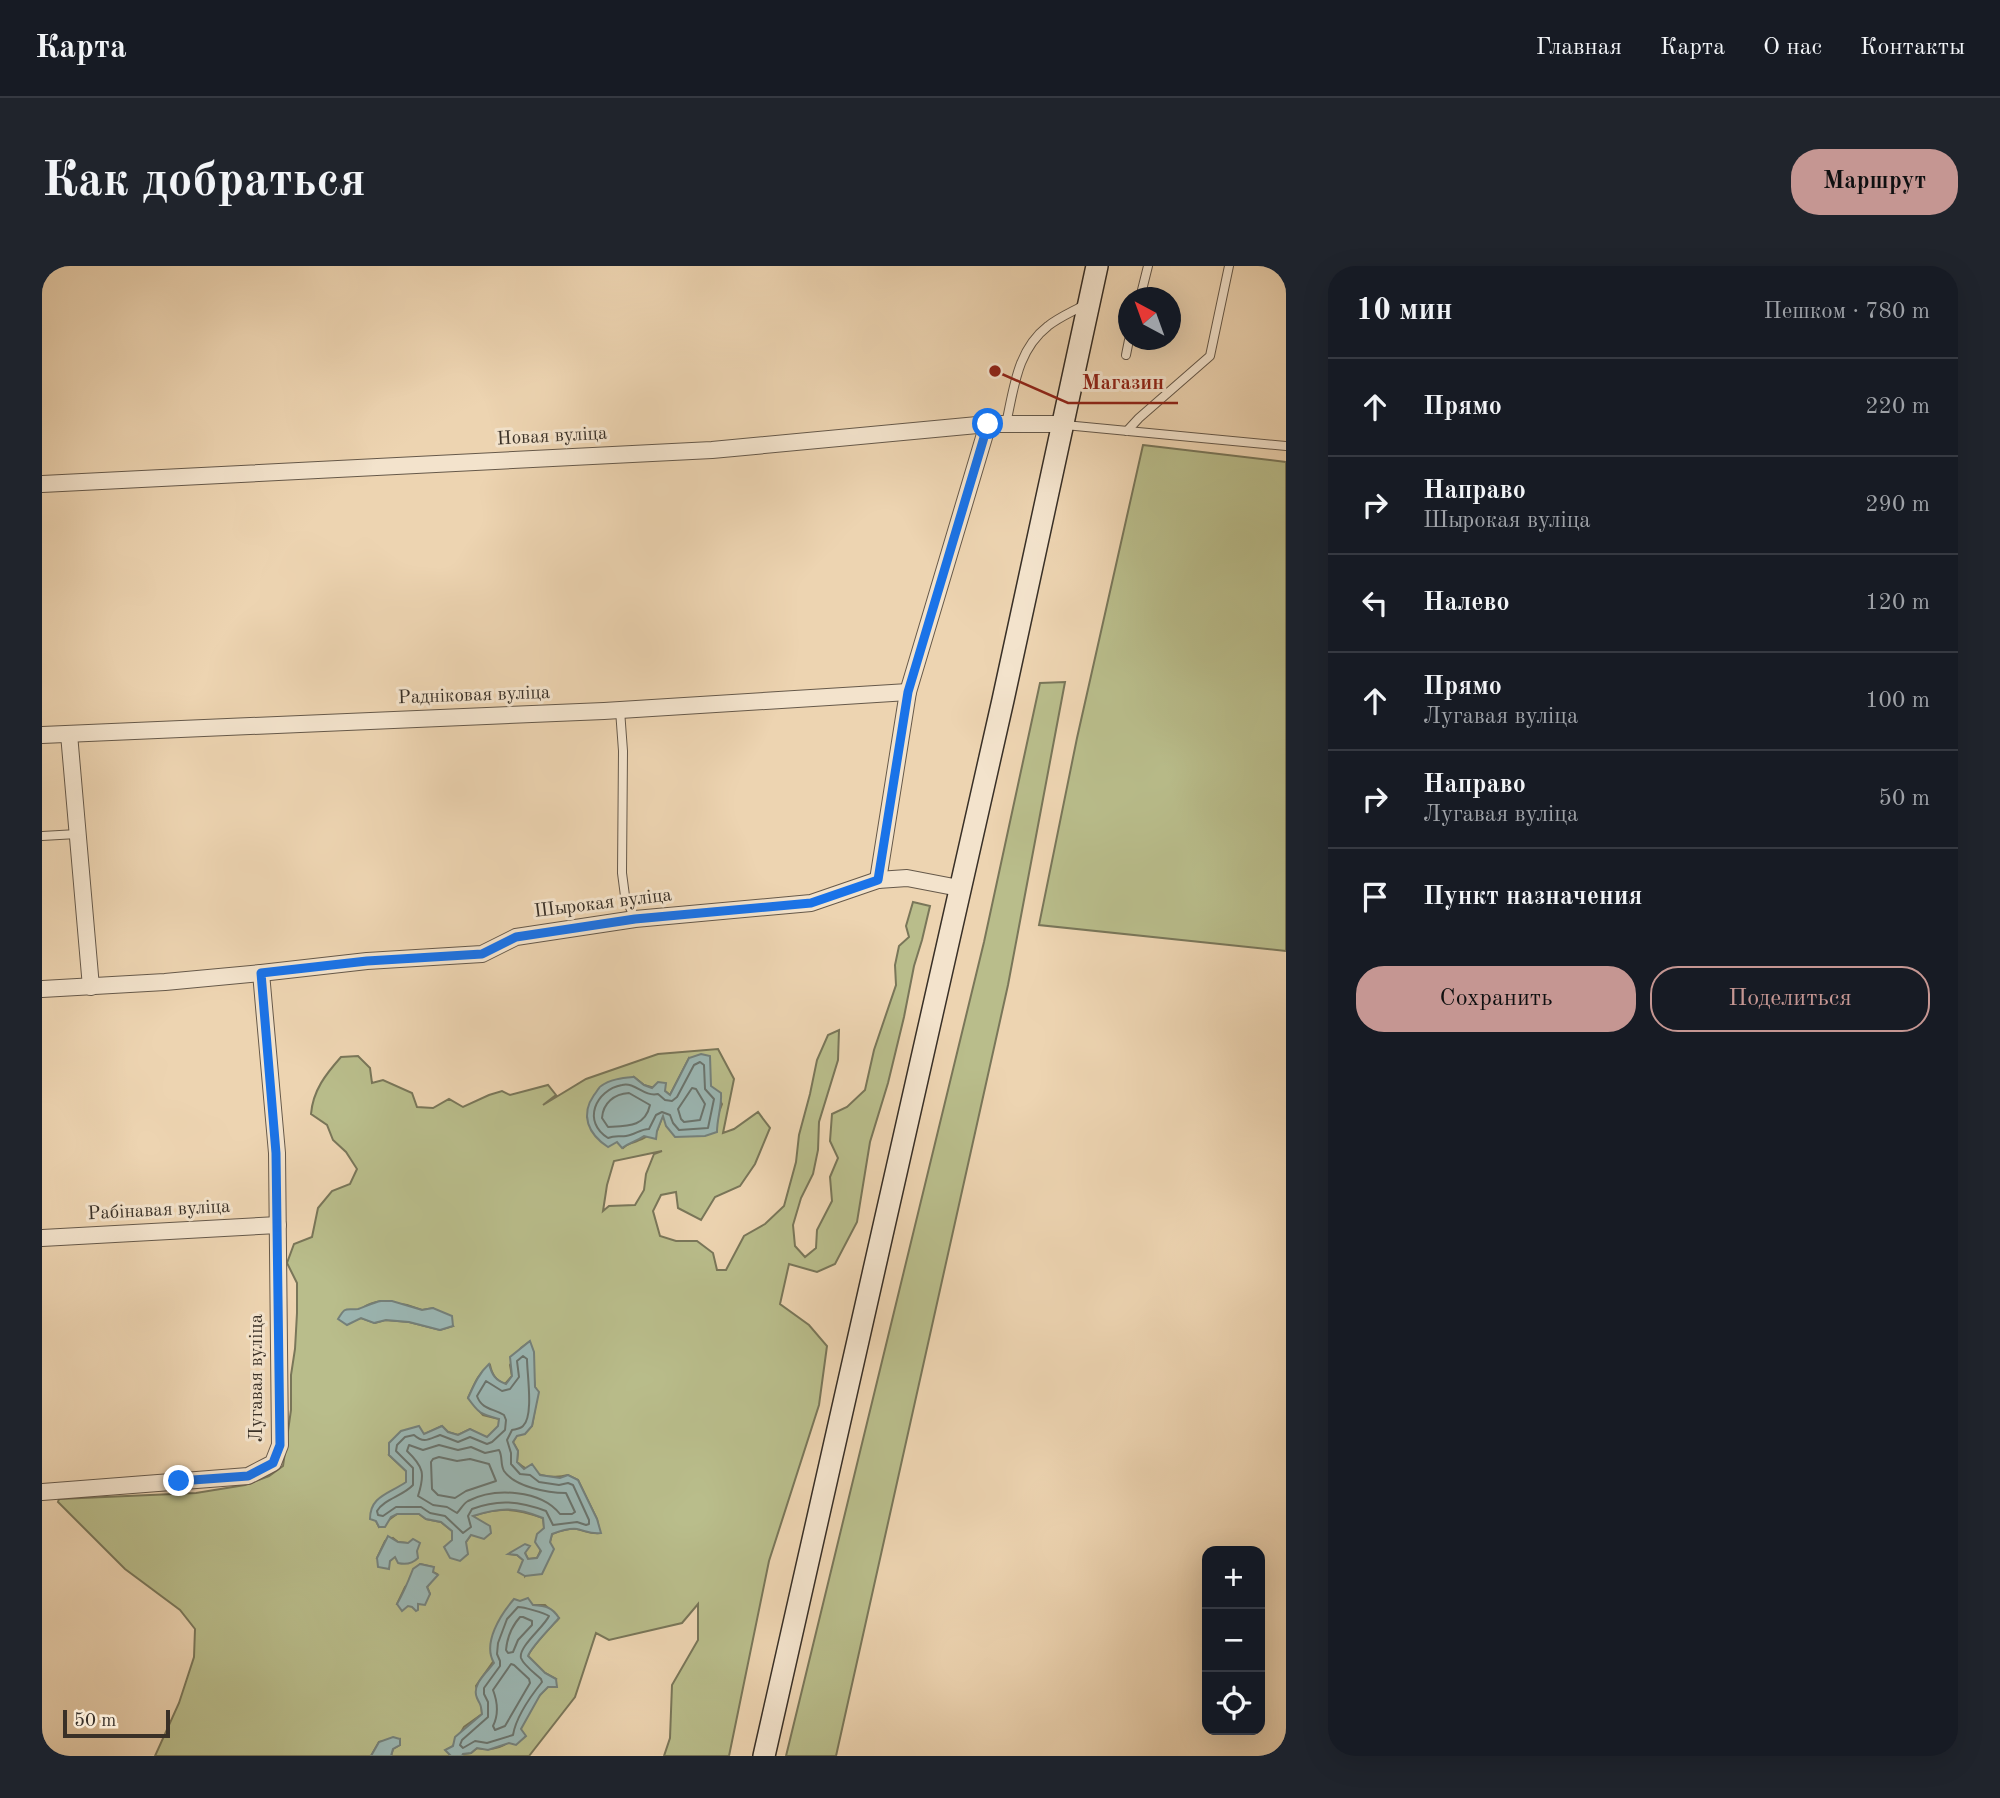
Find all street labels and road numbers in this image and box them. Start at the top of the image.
street label: Новая вуліца [496,425,608,449]
street label: Радніковая вуліца [397,684,551,708]
street label: Шырокая вуліца [533,886,674,922]
street label: Рабінавая вуліца [87,1198,232,1224]
street label: Лугавая вуліца [248,1313,267,1442]

